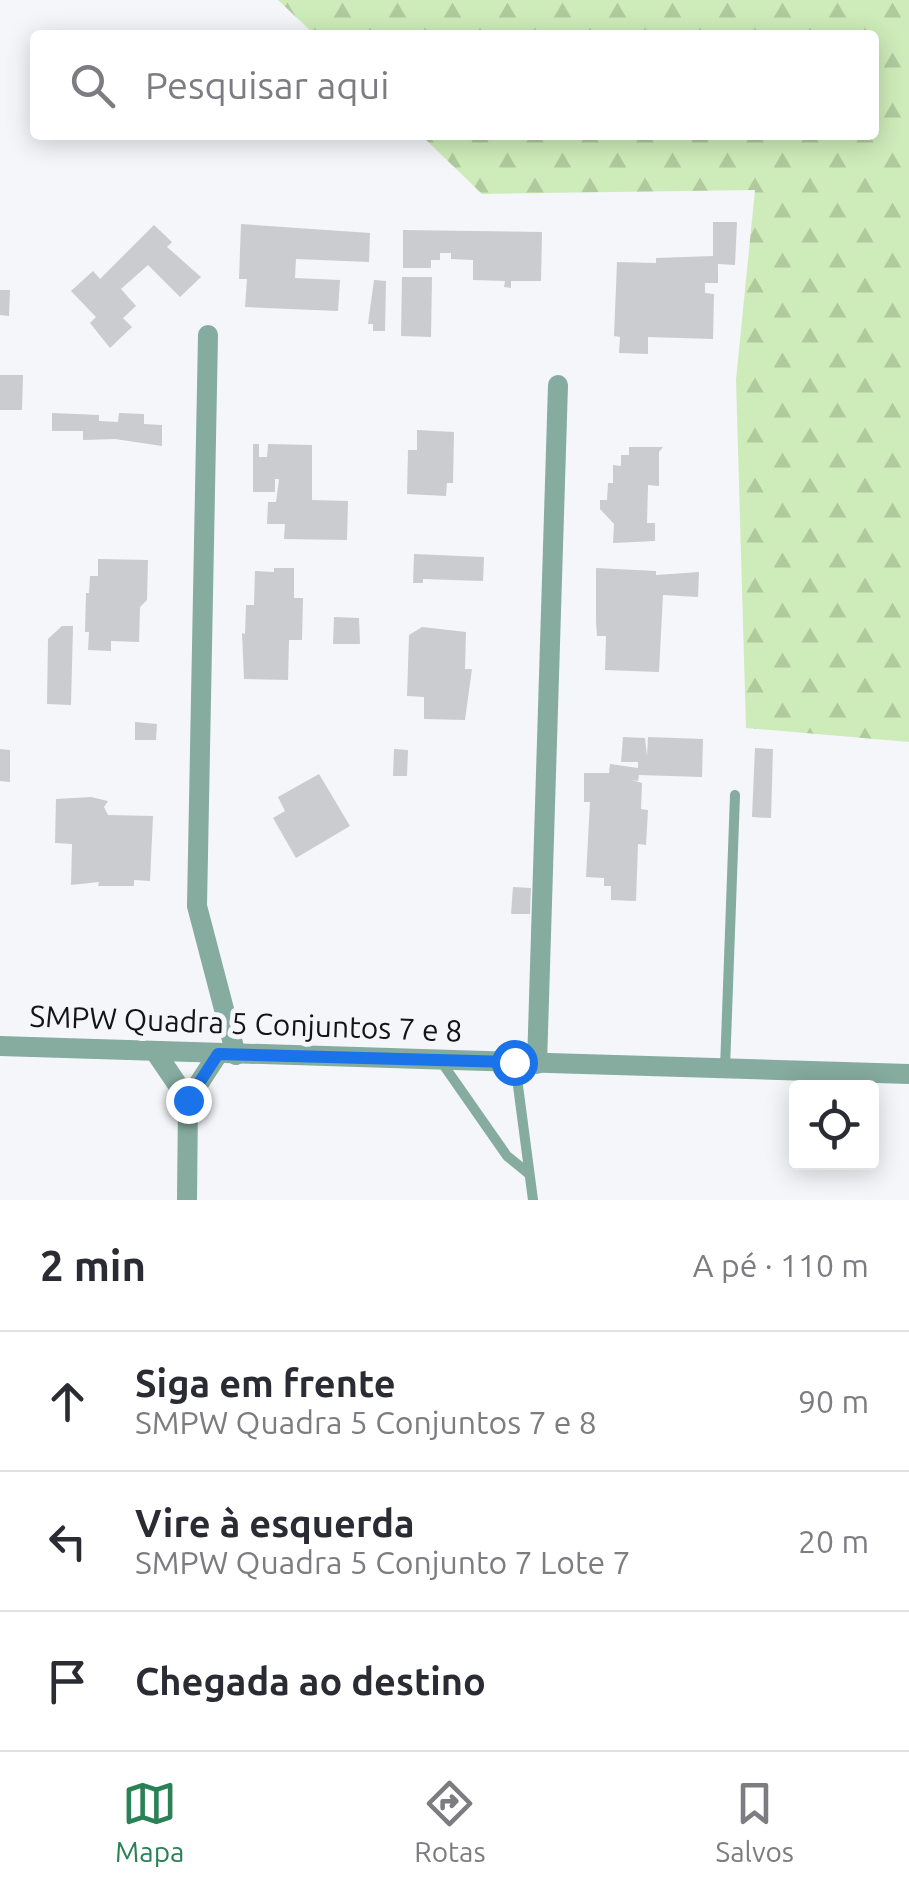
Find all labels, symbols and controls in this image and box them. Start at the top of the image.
search box [30,30,879,140]
icon: search [65,58,120,113]
text: Pesquisar aqui [145,64,389,106]
street label: SMPW Quadra 5 Conjuntos 7 e 8 [29,998,463,1048]
route start [492,1040,538,1086]
route end [166,1078,212,1124]
map controls [789,1080,879,1170]
button: locate [789,1080,879,1170]
text: 2 min [40,1242,146,1289]
text: A pé · 110 m [693,1247,869,1283]
text: Siga em frente [135,1362,396,1404]
icon: ahead [40,1374,95,1429]
text: 90 m [798,1383,869,1419]
text: SMPW Quadra 5 Conjuntos 7 e 8 [135,1404,597,1440]
text: Vire à esquerda [135,1502,415,1544]
icon: left [40,1514,95,1569]
text: 20 m [798,1523,869,1559]
text: SMPW Quadra 5 Conjunto 7 Lote 7 [135,1544,631,1580]
icon: arrive [40,1654,95,1709]
text: Chegada ao destino [135,1660,486,1702]
tab: Mapa [115,1776,184,1867]
tab: Rotas [414,1776,486,1867]
tab: Salvos [715,1776,794,1867]

